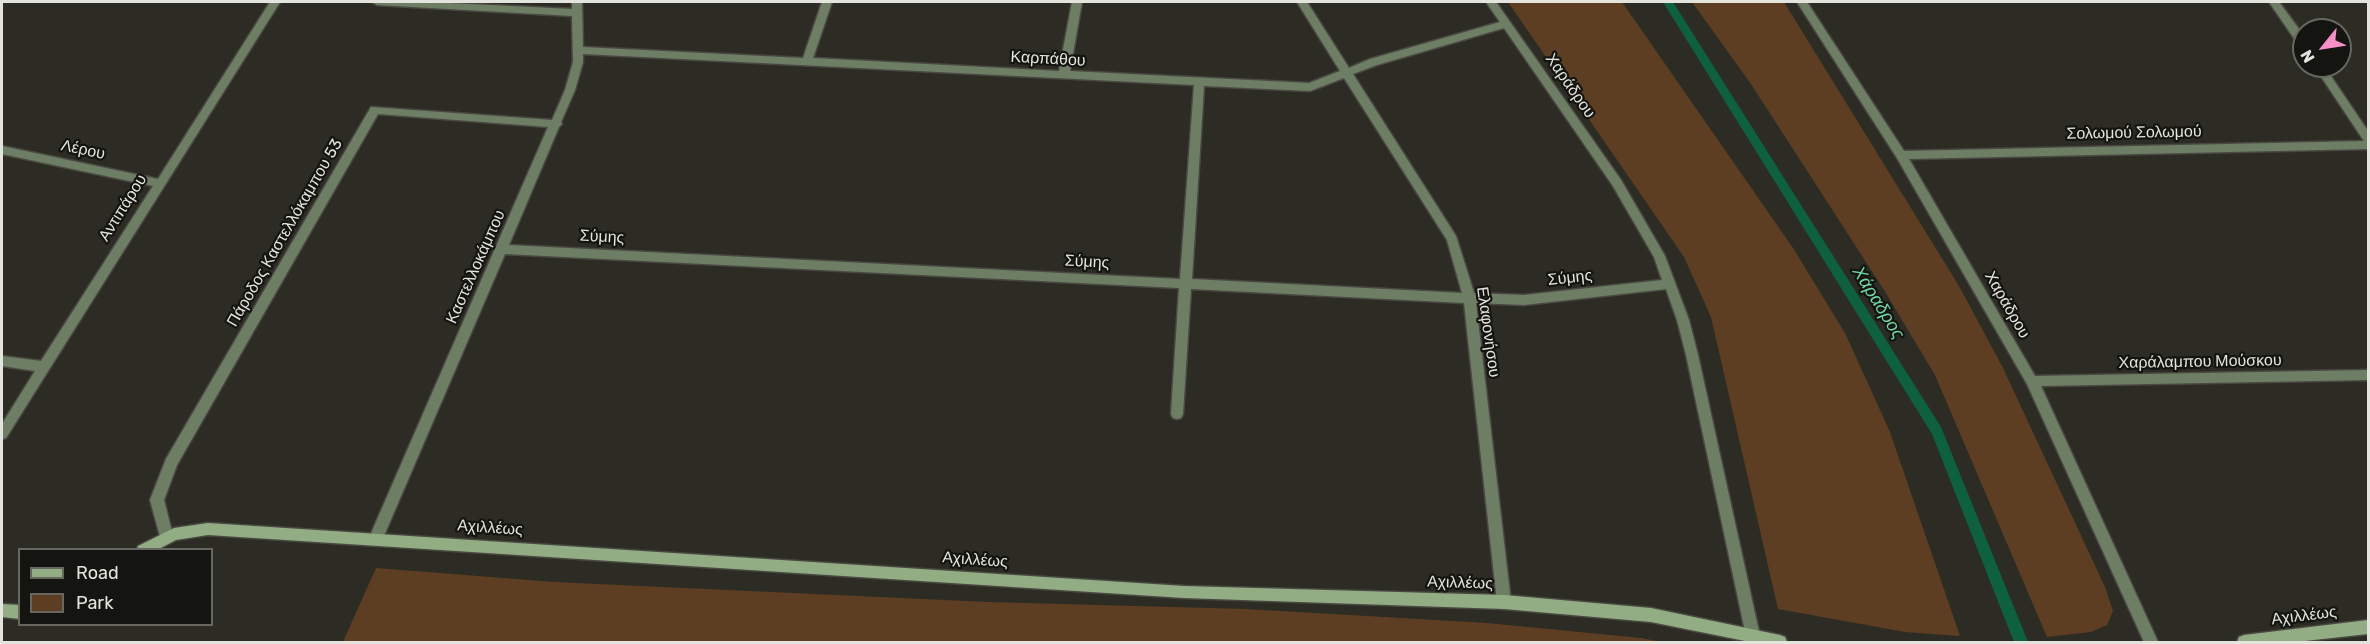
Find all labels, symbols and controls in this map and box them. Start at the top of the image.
north arrow [2292,18,2352,78]
street label: Καρπάθου [1010,47,1086,71]
text: N [2297,47,2319,66]
street label: Χαράδρου [1541,50,1599,122]
street label: Σολωμού Σολωμού [2066,122,2202,144]
street label: Λέρου [59,136,107,164]
street label: Πάροδος Καστελλόκαμπου 53 [223,136,347,330]
street label: Αντιπάρου [95,171,151,245]
street label: Καστελλοκάμπου [442,207,510,327]
street label: Σύμης [579,226,625,248]
street label: Σύμης [1064,251,1110,273]
water label: Χάραδρος [1847,263,1909,343]
street label: Σύμης [1547,266,1593,290]
street label: Χαράδρου [1980,268,2034,342]
street label: Ελαφονήσου [1472,285,1504,379]
street label: Χαράλαμπου Μούσκου [2118,351,2282,373]
street label: Αχιλλέως [457,516,523,540]
legend [18,548,213,626]
street label: Αχιλλέως [942,548,1008,572]
text: Road [76,562,119,584]
street label: Αχιλλέως [1427,572,1493,594]
text: Park [76,592,113,614]
street label: Αχιλλέως [2270,602,2338,630]

